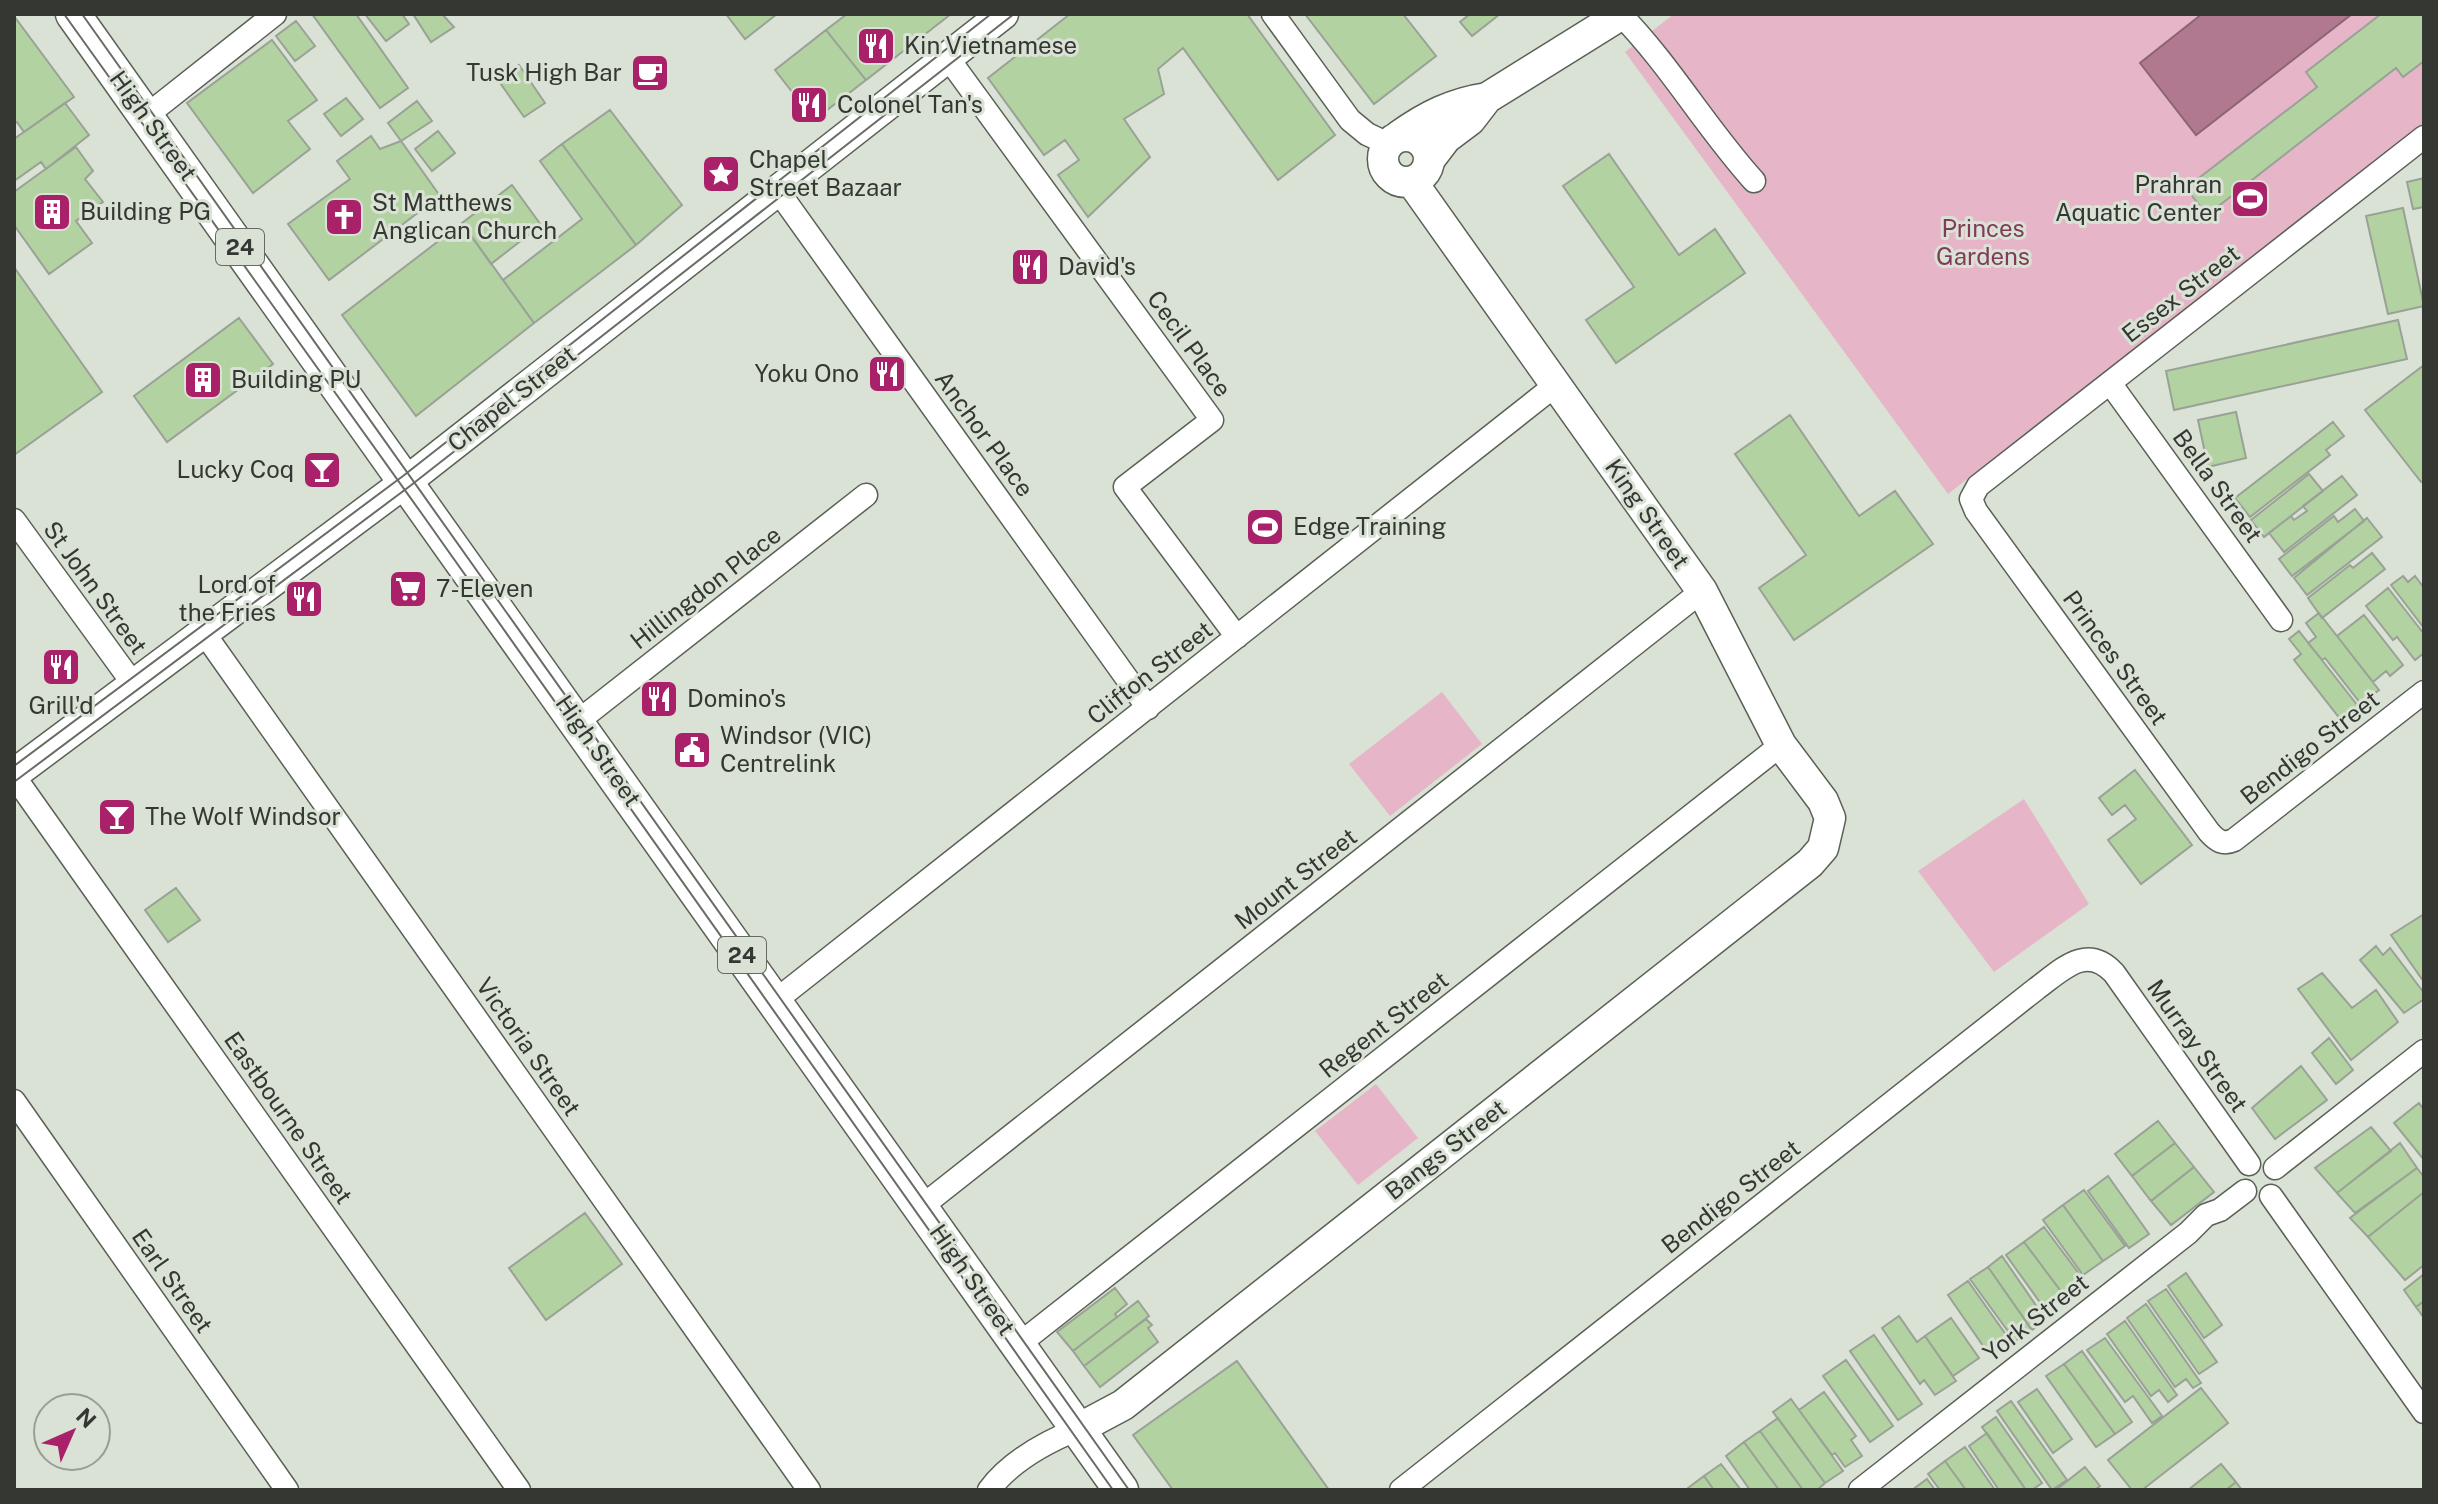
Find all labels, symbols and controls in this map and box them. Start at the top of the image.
restaurant icon: Kin Vietnamese [855,25,897,67]
place label: Kin Vietnamese [904,31,1077,59]
cafe icon: Tusk High Bar [629,52,671,94]
place label: Tusk High Bar [466,58,622,86]
street label: High Street [105,65,203,186]
restaurant icon: Colonel Tan's [788,84,830,126]
place label: Colonel Tan's [837,90,983,118]
place label: Chapel Street Bazaar [749,145,902,201]
place icon: Chapel Street Bazaar [700,153,742,195]
place label: Prahran Aquatic Center [2055,170,2222,226]
sports icon: Prahran Aquatic Center [2229,178,2271,220]
place label: St Matthews Anglican Church [372,188,557,244]
building icon: Building PG [31,191,73,233]
church icon: St Matthews Anglican Church [323,196,365,238]
place label: Building PG [80,197,211,225]
park label: Princes Gardens [1936,214,2030,270]
road number: 24 [216,229,264,265]
street label: Essex Street [2116,239,2245,348]
restaurant icon: David's [1009,246,1051,288]
place label: David's [1058,252,1136,280]
street label: Cecil Place [1142,285,1238,402]
street label: Chapel Street [442,340,581,457]
restaurant icon: Yoku Ono [866,353,908,395]
building icon: Building PU [182,359,224,401]
place label: Yoku Ono [755,359,859,387]
place label: Building PU [231,365,361,393]
street label: Anchor Place [930,365,1040,502]
street label: Bella Street [2167,423,2268,547]
bar icon: Lucky Coq [301,449,343,491]
street label: King Street [1600,453,1696,574]
place label: Lucky Coq [177,455,294,483]
sports icon: Edge Training [1244,506,1286,548]
place label: Edge Training [1293,512,1446,540]
street label: St John Street [38,516,153,659]
street label: Hillingdon Place [625,520,786,655]
supermarket icon: 7-Eleven [387,568,429,610]
place label: Lord of the Fries [178,570,276,626]
place label: 7-Eleven [436,574,533,602]
restaurant icon: Lord of the Fries [283,578,325,620]
street label: Princes Street [2058,585,2174,730]
street label: Clifton Street [1081,615,1217,730]
restaurant icon: Grill'd [40,646,82,688]
restaurant icon: Domino's [638,678,680,720]
place label: Domino's [687,684,786,712]
street label: Bendigo Street [2235,684,2384,810]
street label: High Street [550,690,647,811]
place label: Grill'd [29,691,93,719]
place label: Windsor (VIC) Centrelink [720,721,872,777]
public building icon: Windsor (VIC) Centrelink [671,729,713,771]
bar icon: The Wolf Windsor [96,796,138,838]
place label: The Wolf Windsor [145,802,341,830]
street label: Mount Street [1229,822,1362,935]
road number: 24 [718,937,766,973]
street label: Regent Street [1313,965,1454,1083]
street label: Victoria Street [471,972,587,1121]
street label: Murray Street [2142,974,2254,1117]
street label: Eastbourne Street [219,1026,359,1209]
street label: Bangs Street [1379,1093,1511,1205]
street label: Bendigo Street [1656,1133,1805,1259]
street label: High Street [924,1219,1021,1340]
street label: Earl Street [127,1223,219,1338]
street label: York Street [1977,1268,2093,1367]
north arrow [32,1392,112,1472]
text: N [71,1403,101,1433]

